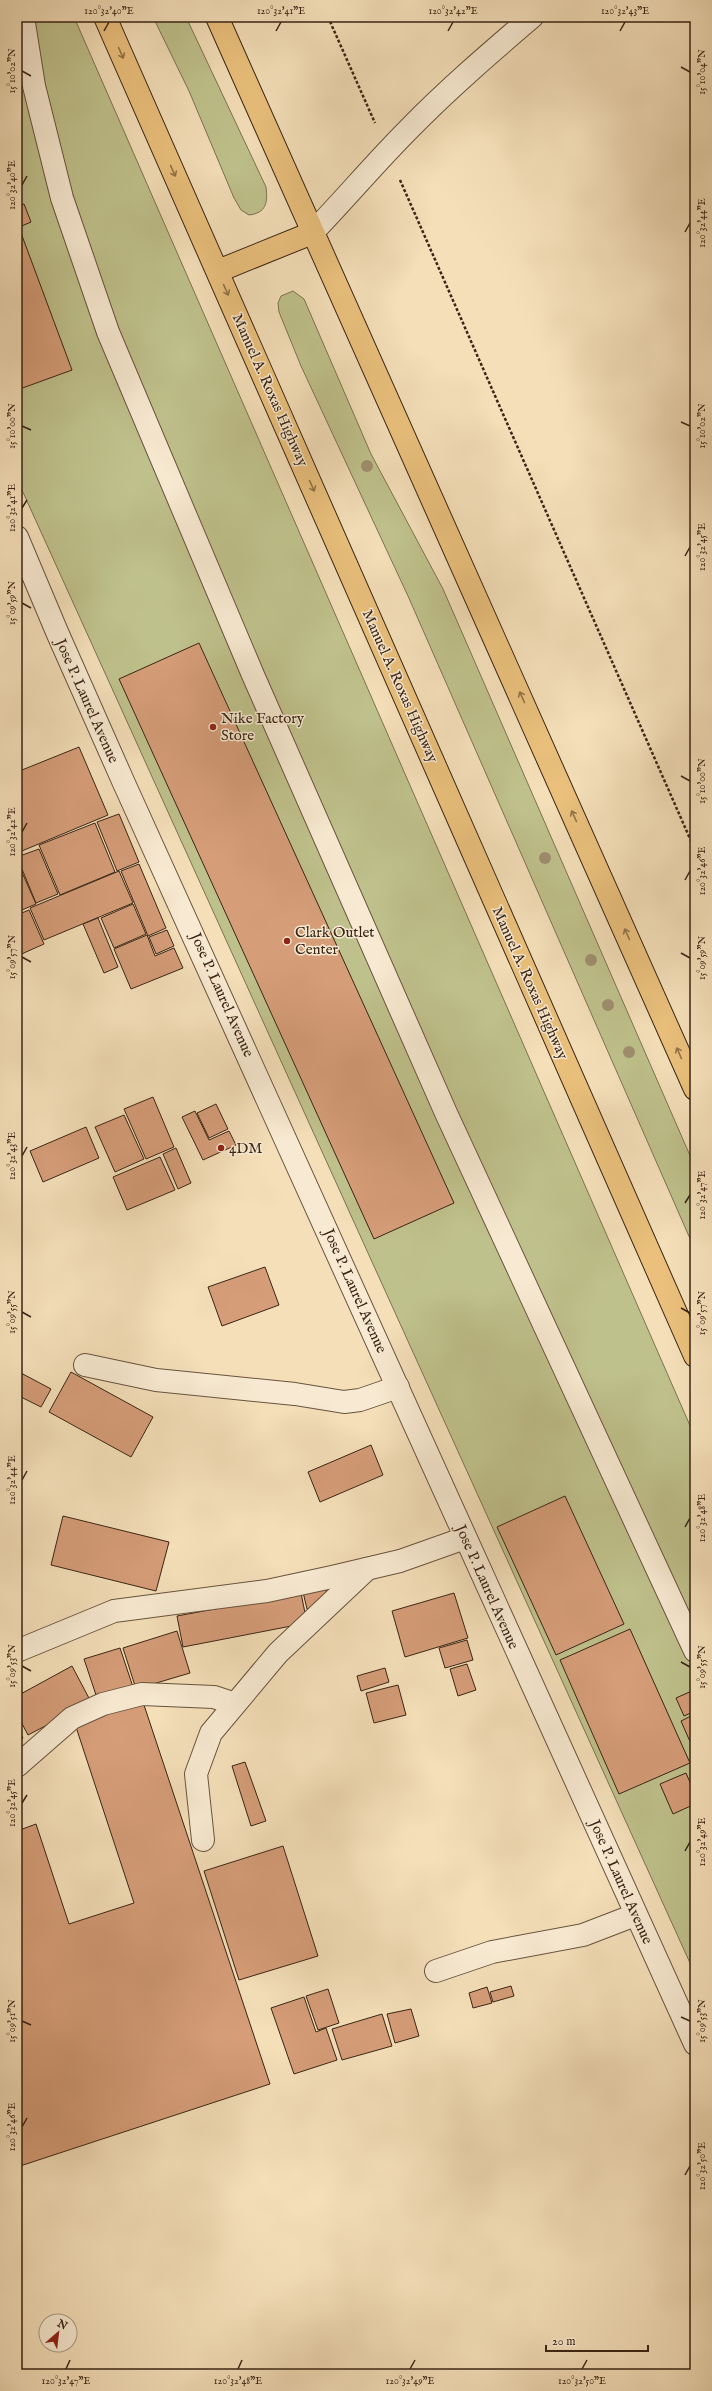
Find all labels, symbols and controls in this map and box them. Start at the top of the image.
text: 120°32'40"E [84,5,134,18]
text: 120°32'41"E [257,5,305,18]
text: 120°32'42"E [428,5,478,18]
text: 120°32'43"E [601,5,649,18]
one-way arrow [118,46,125,58]
text: 15°10'02"N [6,48,19,94]
text: 15°10'04"N [696,49,709,95]
text: 120°32'40"E [6,160,19,210]
one-way arrow [170,165,178,177]
text: 120°32'44"E [696,198,709,248]
one-way arrow [223,284,230,296]
street label: Manuel A. Roxas Highway [228,311,313,470]
text: 15°10'00"N [6,403,19,449]
text: 15°10'02"N [696,403,709,449]
one-way arrow [309,480,316,492]
text: 120°32'41"E [6,484,19,532]
text: 120°32'45"E [696,523,709,571]
text: 15°09'59"N [6,581,19,625]
street label: Manuel A. Roxas Highway [358,607,443,766]
street label: Jose P. Laurel Avenue [50,634,123,766]
one-way arrow [518,691,525,703]
place label: Nike Factory Store [221,709,305,745]
marker: Nike Factory Store [208,722,218,732]
text: 15°10'00"N [696,758,709,804]
text: 120°32'42"E [6,807,19,857]
one-way arrow [570,810,578,822]
text: 120°32'46"E [696,847,709,895]
street label: Manuel A. Roxas Highway [488,904,573,1063]
place label: Clark Outlet Center [295,923,375,959]
street label: Jose P. Laurel Avenue [185,928,258,1060]
one-way arrow [623,929,630,941]
text: 15°09'57"N [6,934,19,979]
marker: Clark Outlet Center [282,936,292,946]
text: 15°09'59"N [696,936,709,980]
one-way arrow [675,1048,682,1060]
text: 120°32'43"E [6,1132,19,1180]
place label: 4DM [229,1139,262,1158]
marker: 4DM [216,1143,226,1153]
text: 120°32'47"E [696,1171,709,1219]
street label: Jose P. Laurel Avenue [318,1224,391,1356]
text: 15°09'55"N [6,1290,19,1334]
text: 15°09'57"N [696,1290,709,1335]
text: 120°32'44"E [6,1455,19,1505]
text: 120°32'48"E [696,1494,709,1542]
street label: Jose P. Laurel Avenue [450,1520,523,1652]
text: 15°09'53"N [6,1644,19,1688]
text: 15°09'55"N [696,1645,709,1689]
text: 120°32'45"E [6,1779,19,1827]
street label: Jose P. Laurel Avenue [584,1815,657,1947]
text: 120°32'49"E [696,1818,709,1866]
text: 15°09'51"N [6,1999,19,2043]
text: 15°09'53"N [696,1999,709,2043]
text: 120°32'46"E [6,2103,19,2151]
text: 120°32'50"E [696,2142,709,2190]
north arrow [38,2313,78,2353]
text: N [54,2316,70,2334]
scale bar [546,2327,648,2353]
text: 20 m [552,2334,575,2349]
text: 120°32'47"E [42,2375,90,2388]
text: 120°32'48"E [214,2375,262,2388]
text: 120°32'49"E [386,2375,434,2388]
text: 120°32'50"E [558,2375,606,2388]

